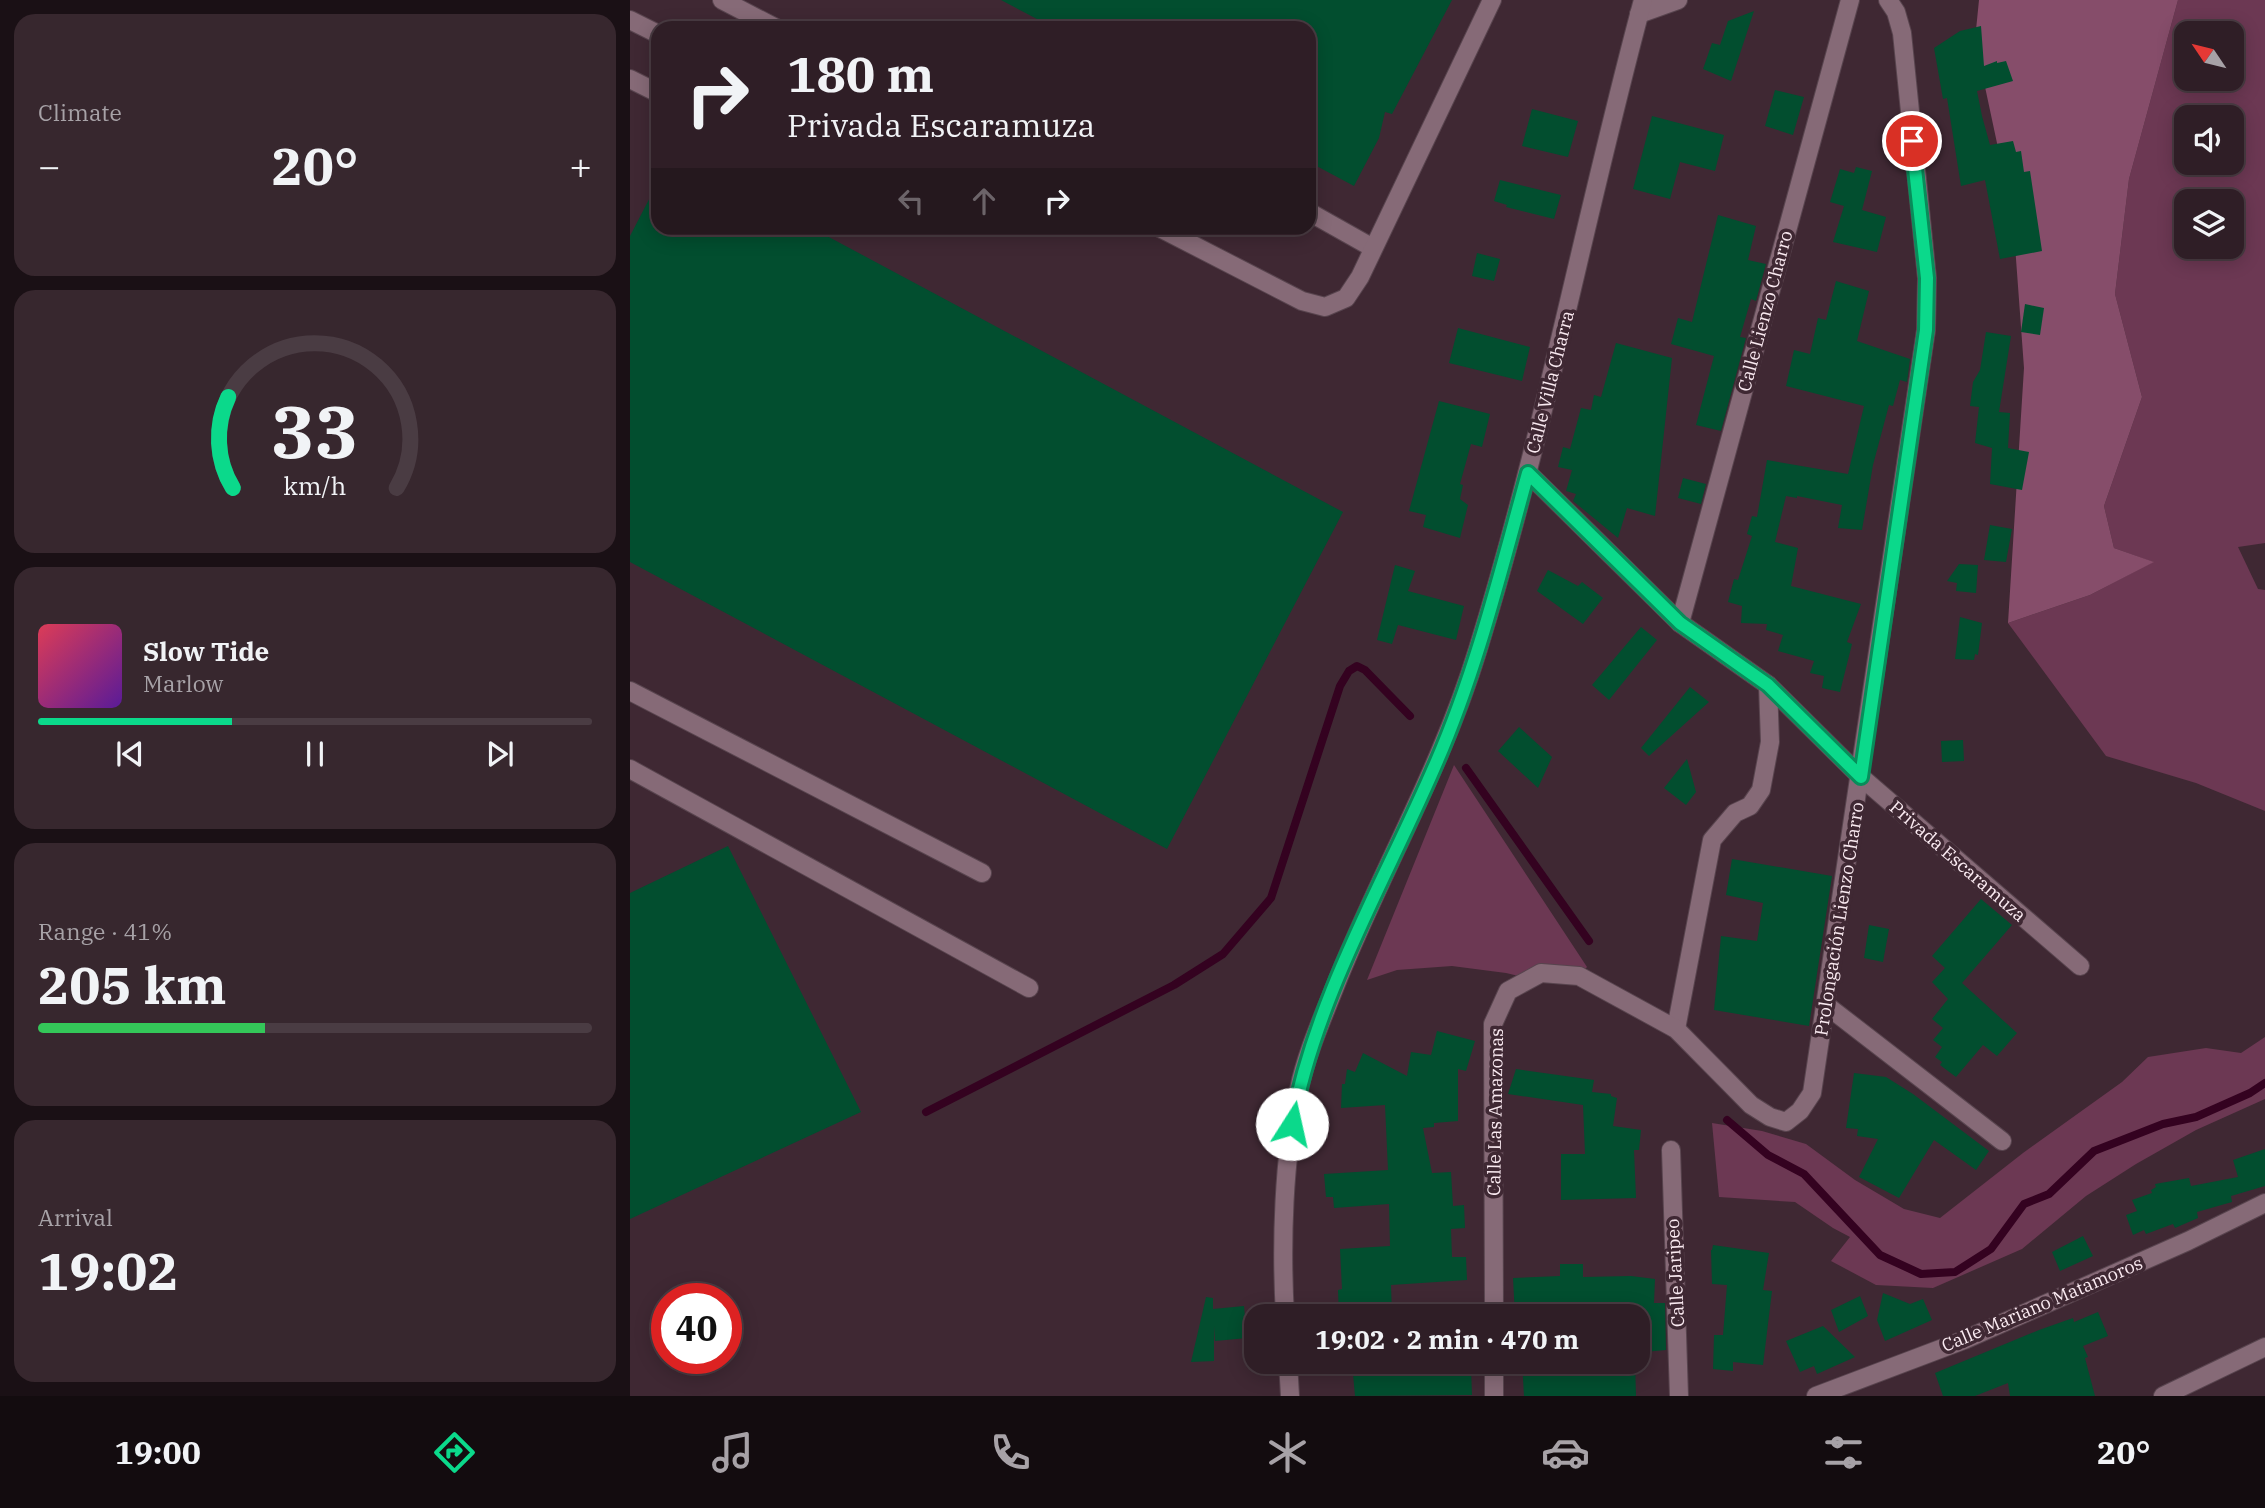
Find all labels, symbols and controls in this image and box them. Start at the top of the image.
north arrow [2174,21,2244,91]
map controls [2174,21,2244,259]
text: 180 m [787,42,934,105]
icon: right [672,49,763,140]
text: Climate [38,97,122,127]
text: Privada Escaramuza [787,104,1095,146]
button: sound [2174,105,2244,175]
pin [1882,111,1942,171]
icon: arrive [1893,122,1931,160]
text: 20° [272,132,358,199]
text: − [38,141,61,190]
text: + [569,141,592,190]
icon: left [892,182,930,220]
icon: ahead [965,182,1003,220]
icon: right [1038,182,1076,220]
button: layers [2174,189,2244,259]
street label: Calle Lienzo Charro [1732,228,1798,394]
street label: Calle Villa Charra [1521,308,1579,456]
text: 33 [271,383,359,478]
text: km/h [283,468,347,501]
text: Slow Tide [143,634,269,668]
text: Marlow [143,668,223,698]
icon: previous [111,735,149,773]
icon: pause [296,735,334,773]
icon: next [481,735,519,773]
street label: Privada Escaramuza [1885,795,2031,927]
street label: Prolongación Lienzo Charro [1809,801,1869,1037]
text: Range · 41% [38,916,172,946]
text: 205 km [38,951,227,1018]
street label: Calle Las Amazonas [1482,1028,1508,1196]
position arrow [1255,1087,1329,1161]
text: Arrival [38,1202,113,1232]
street label: Calle Jaripeo [1661,1218,1689,1328]
text: 19:02 [38,1237,179,1304]
street label: Calle Mariano Matamoros [1938,1251,2146,1357]
speed limit sign: 40 [651,1283,742,1374]
text: 19:02 · 2 min · 470 m [1315,1322,1579,1356]
icon: directions [430,1428,479,1477]
icon: music [708,1428,757,1477]
icon: phone [986,1428,1035,1477]
icon: climate [1263,1428,1312,1477]
icon: car [1541,1428,1590,1477]
icon: filters [1819,1428,1868,1477]
text: 19:00 [114,1431,201,1473]
text: 20° [2097,1431,2151,1473]

